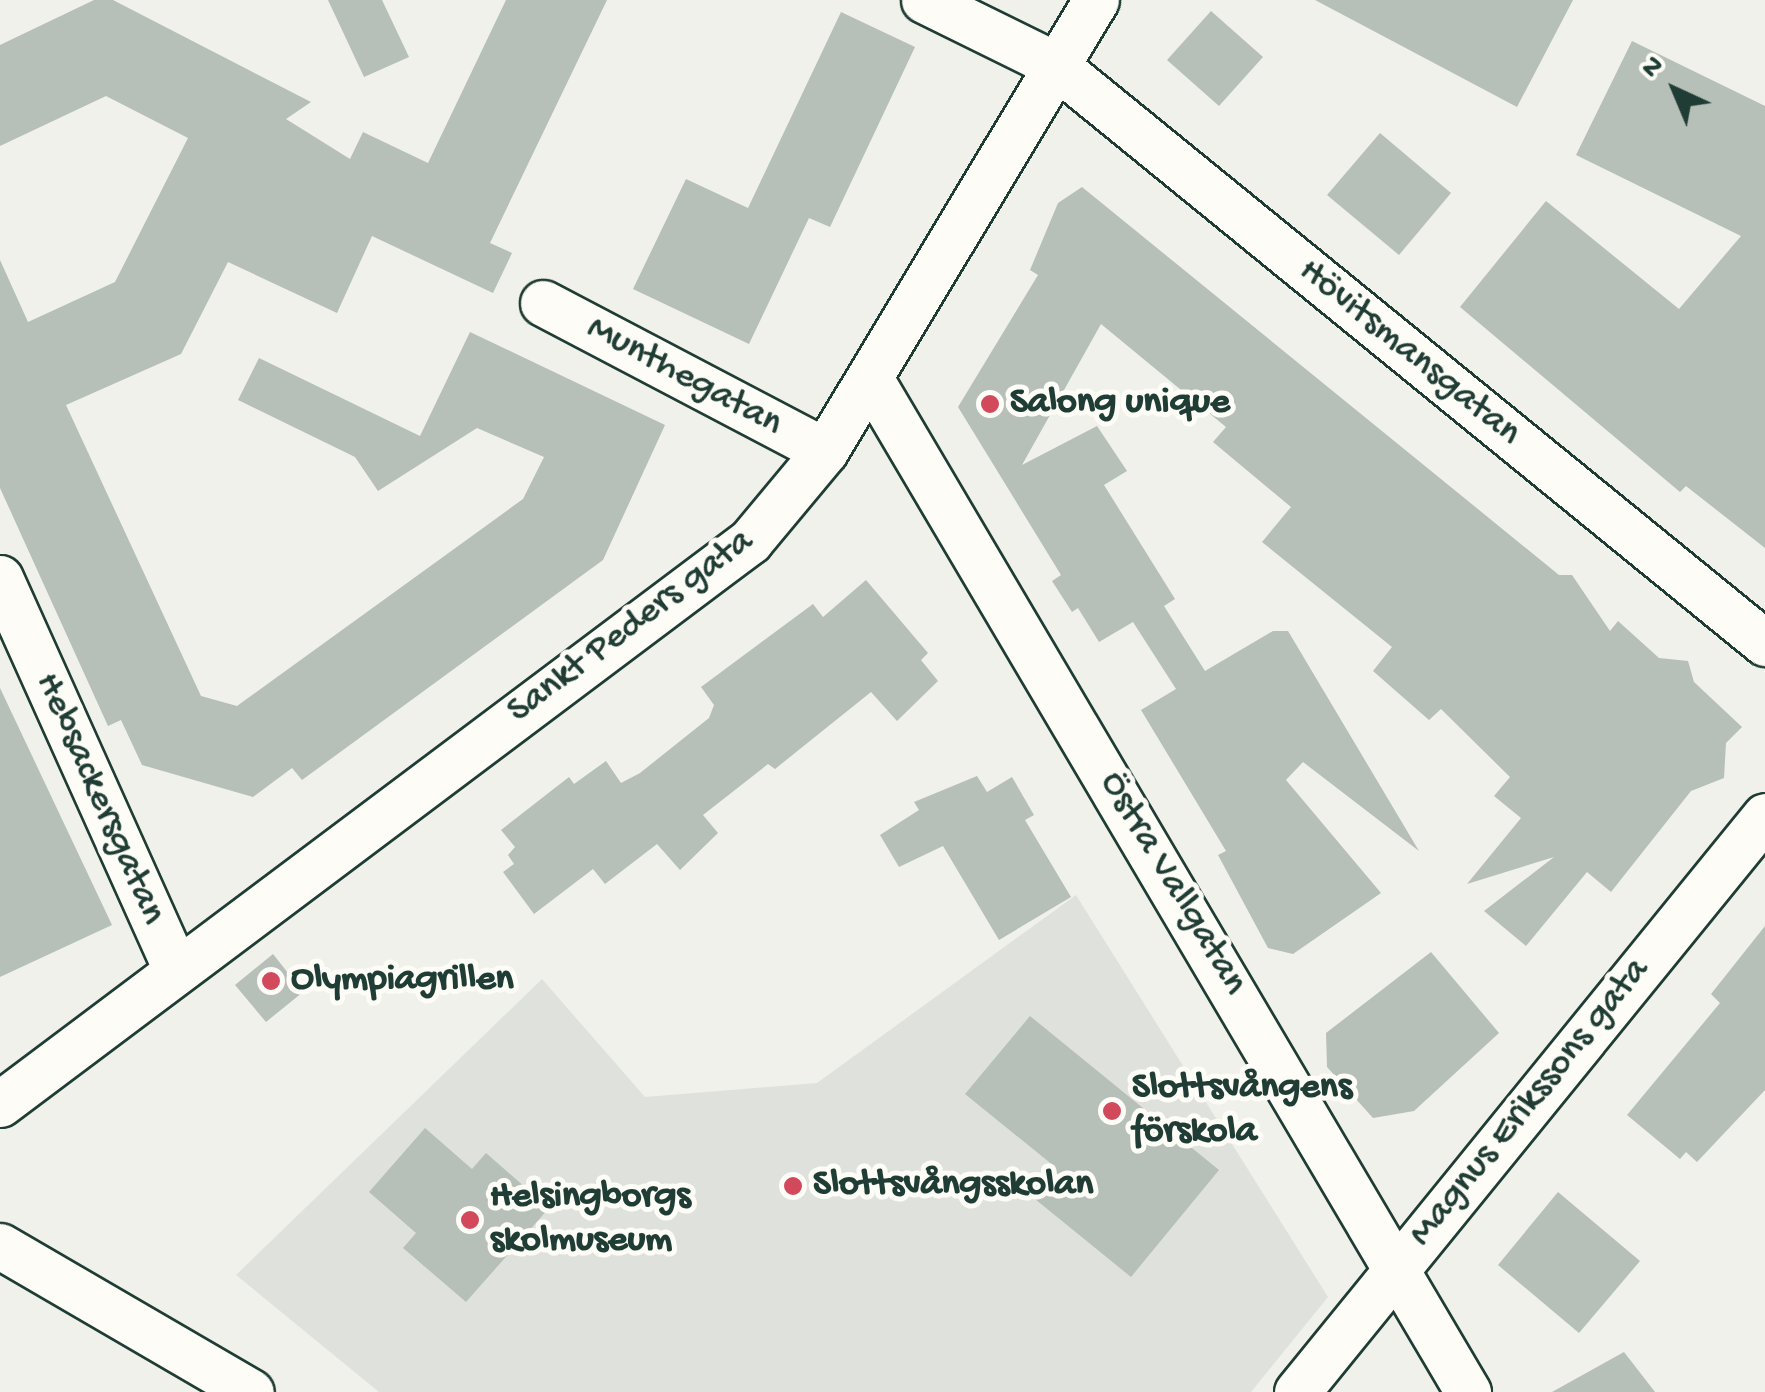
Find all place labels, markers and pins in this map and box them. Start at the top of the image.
place label: Salong unique [1010,381,1230,427]
marker: Salong unique [979,393,1001,415]
place label: Olympiagrillen [291,958,514,1004]
marker: Olympiagrillen [260,970,282,992]
place label: Slottsvångens förskola [1132,1066,1352,1156]
marker: Slottsvångens förskola [1101,1100,1123,1122]
place label: Slottsvångsskolan [813,1163,1093,1209]
place label: Helsingborgs skolmuseum [490,1175,690,1264]
marker: Slottsvångsskolan [782,1175,804,1197]
marker: Helsingborgs skolmuseum [459,1209,481,1231]

